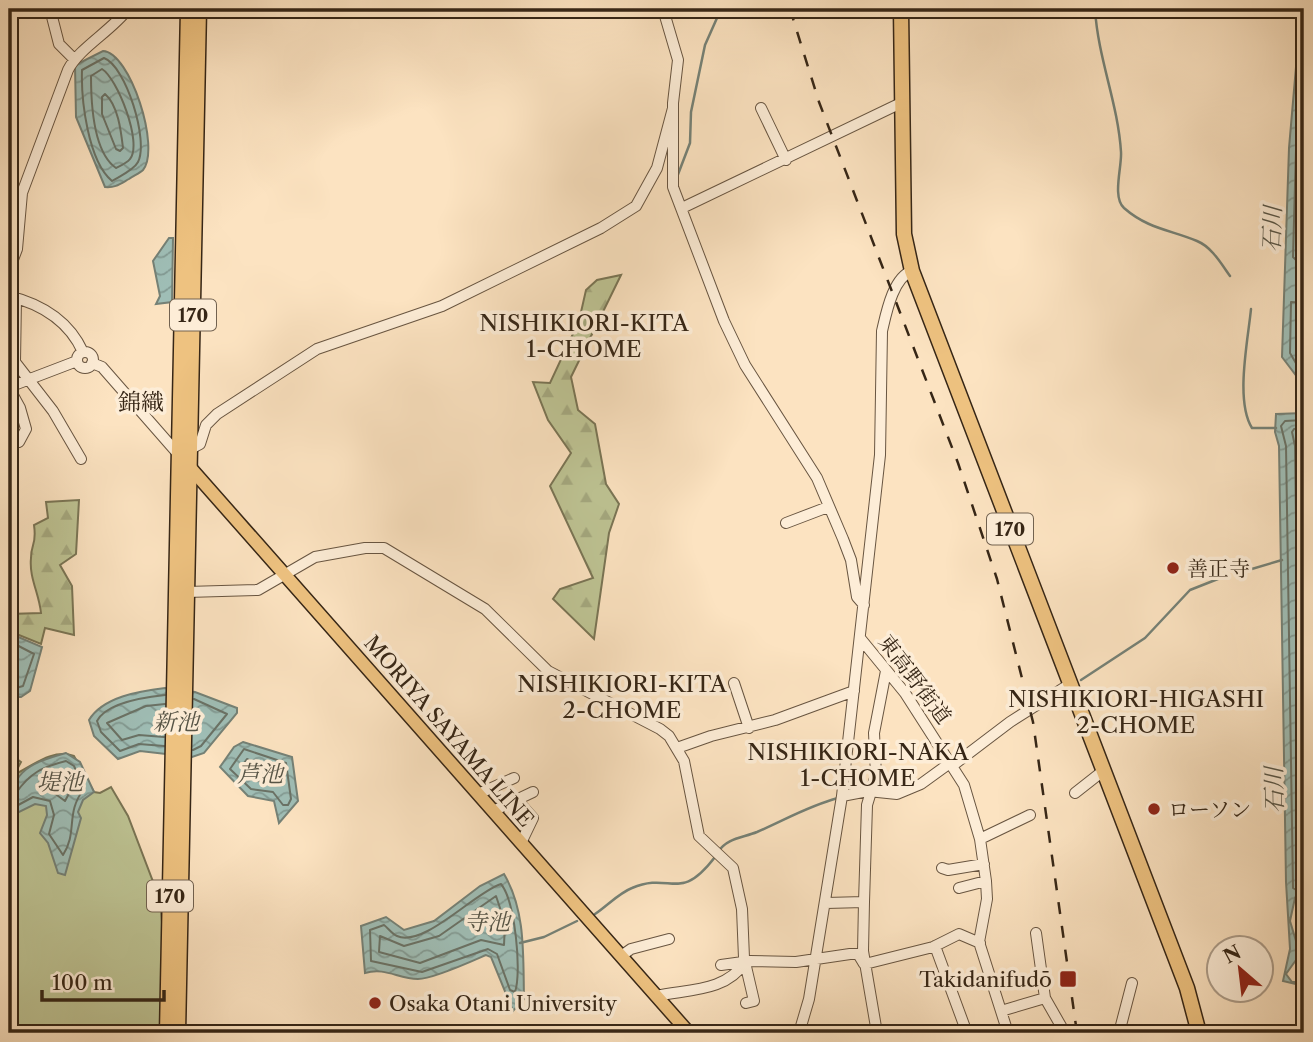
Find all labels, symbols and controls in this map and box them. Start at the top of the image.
water label: 石川 [1257,203,1287,252]
road number: 170 [170,300,216,330]
district label: NISHIKIORI-KITA 1-CHOME [479,309,690,363]
district label: 錦織 [118,388,164,416]
road number: 170 [987,514,1033,544]
place label: 善正寺 [1187,556,1250,581]
marker: 善正寺 [1165,560,1181,576]
street label: MORIYA SAYAMA LINE [359,630,539,832]
street label: 東高野街道 [873,630,957,728]
district label: NISHIKIORI-KITA 2-CHOME [517,670,728,724]
district label: NISHIKIORI-HIGASHI 2-CHOME [1008,685,1264,739]
water label: 新池 [153,708,202,736]
district label: NISHIKIORI-NAKA 1-CHOME [747,738,970,792]
water label: 芦池 [237,760,286,788]
water label: 石川 [1260,764,1288,813]
water label: 堤池 [37,768,86,796]
place label: ローソン [1168,797,1251,822]
marker: ローソン [1146,801,1162,817]
road number: 170 [147,880,193,912]
water label: 寺池 [464,908,513,936]
north arrow [1204,934,1274,1004]
text: N [1220,940,1245,968]
scale bar [42,958,164,1002]
place label: Takidanifudō [919,967,1052,992]
marker: Takidanifudō [1058,969,1078,989]
text: 100 m [52,970,113,995]
place label: Osaka Otani University [389,991,617,1016]
marker: Osaka Otani University [367,995,383,1011]

